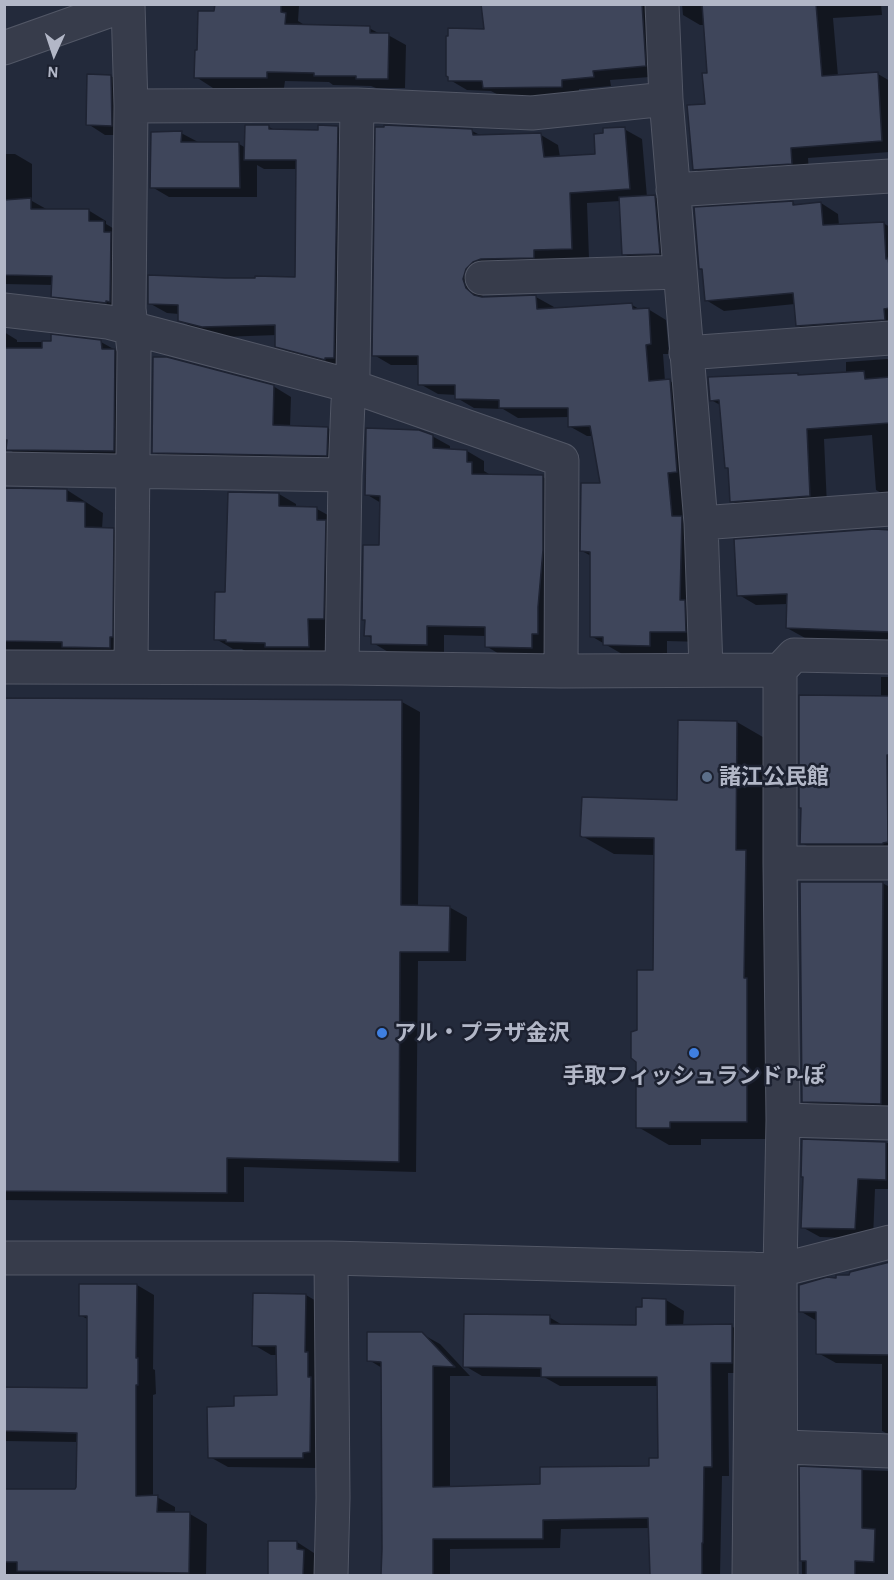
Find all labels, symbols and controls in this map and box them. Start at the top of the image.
north arrow [24,24,84,84]
text: N [47,64,59,80]
place label: 諸江公民館 [719,764,829,790]
marker: 諸江公民館 [700,770,714,784]
place label: アル・プラザ金沢 [394,1020,570,1046]
marker: アル・プラザ金沢 [375,1026,389,1040]
marker: 手取フィッシュランド P-ぽ [687,1046,701,1060]
place label: 手取フィッシュランド P-ぽ [563,1063,825,1089]

